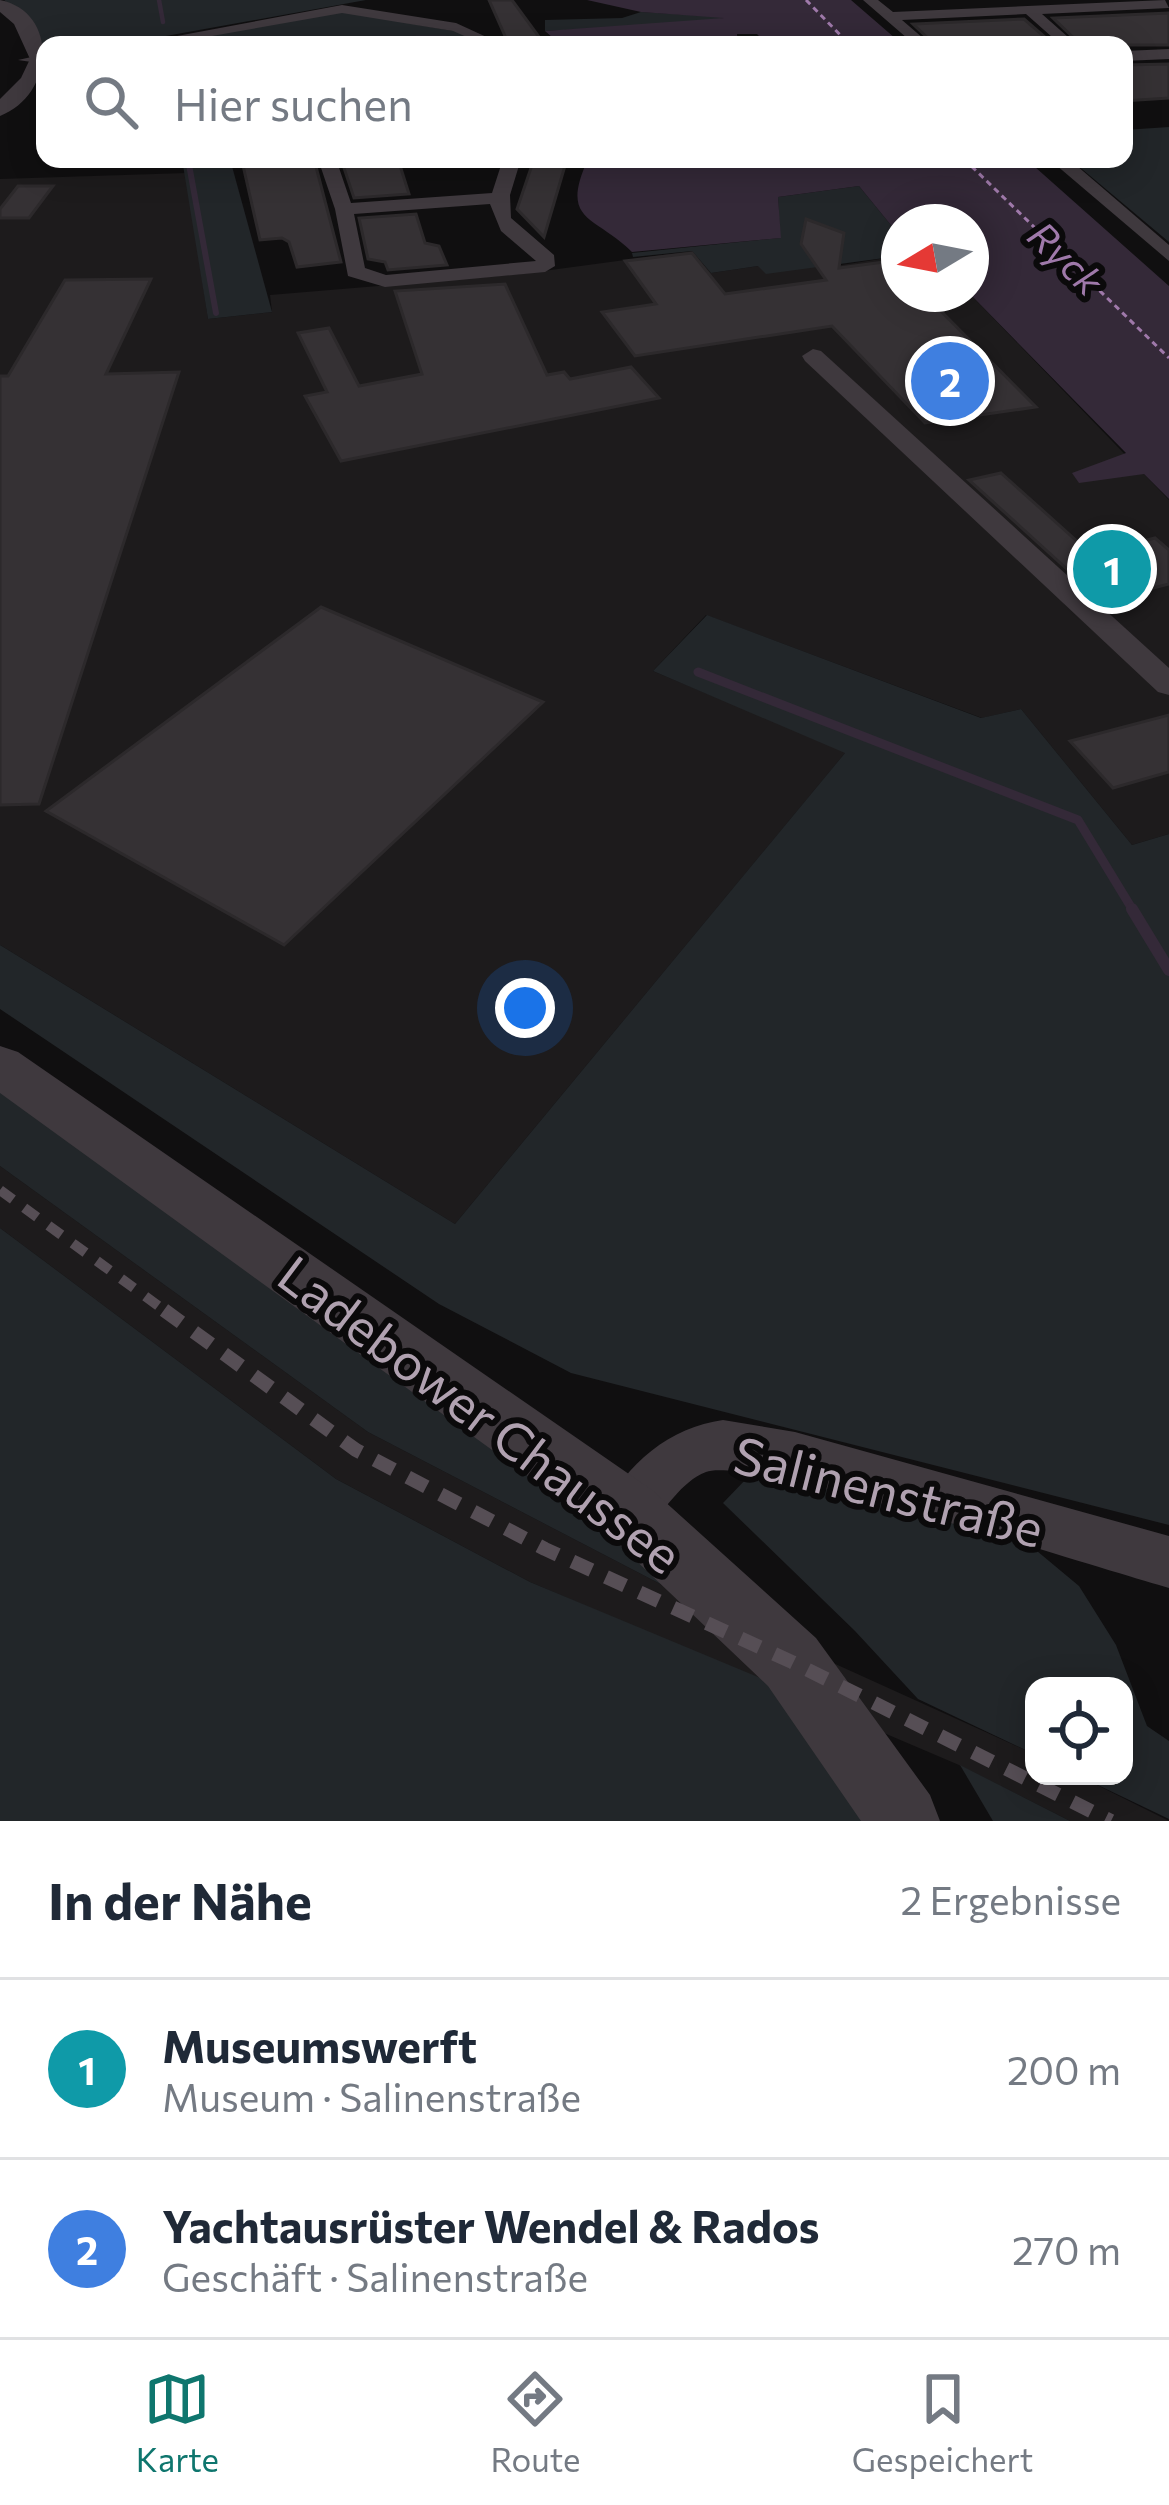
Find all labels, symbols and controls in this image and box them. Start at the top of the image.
search box [36,36,1133,168]
icon: search [78,69,144,135]
text: Hier suchen [174,75,413,130]
north arrow [881,204,989,312]
water label: Ryck [1019,210,1115,305]
pin: 2 [911,336,989,426]
pin: 1 [1073,524,1151,614]
your location [495,978,555,1038]
street label: Ladebower Chaussee [267,1241,695,1585]
street label: Salinenstraße [728,1421,1050,1559]
map controls [1025,1677,1133,1785]
button: locate [1025,1677,1133,1785]
text: In der Nähe [48,1868,312,1931]
text: 2 Ergebnisse [900,1875,1121,1923]
text: Museumswerft [162,2017,477,2072]
text: 1 [78,2045,96,2093]
text: 200 m [1007,2045,1121,2093]
text: Museum · Salinenstraße [162,2072,581,2120]
text: Yachtausrüster Wendel & Rados [162,2197,820,2252]
text: 2 [76,2225,98,2273]
text: 270 m [1012,2225,1121,2273]
text: Geschäft · Salinenstraße [162,2252,588,2300]
tab: Karte [136,2366,219,2479]
tab: Route [491,2366,580,2479]
tab: Gespeichert [852,2366,1033,2479]

